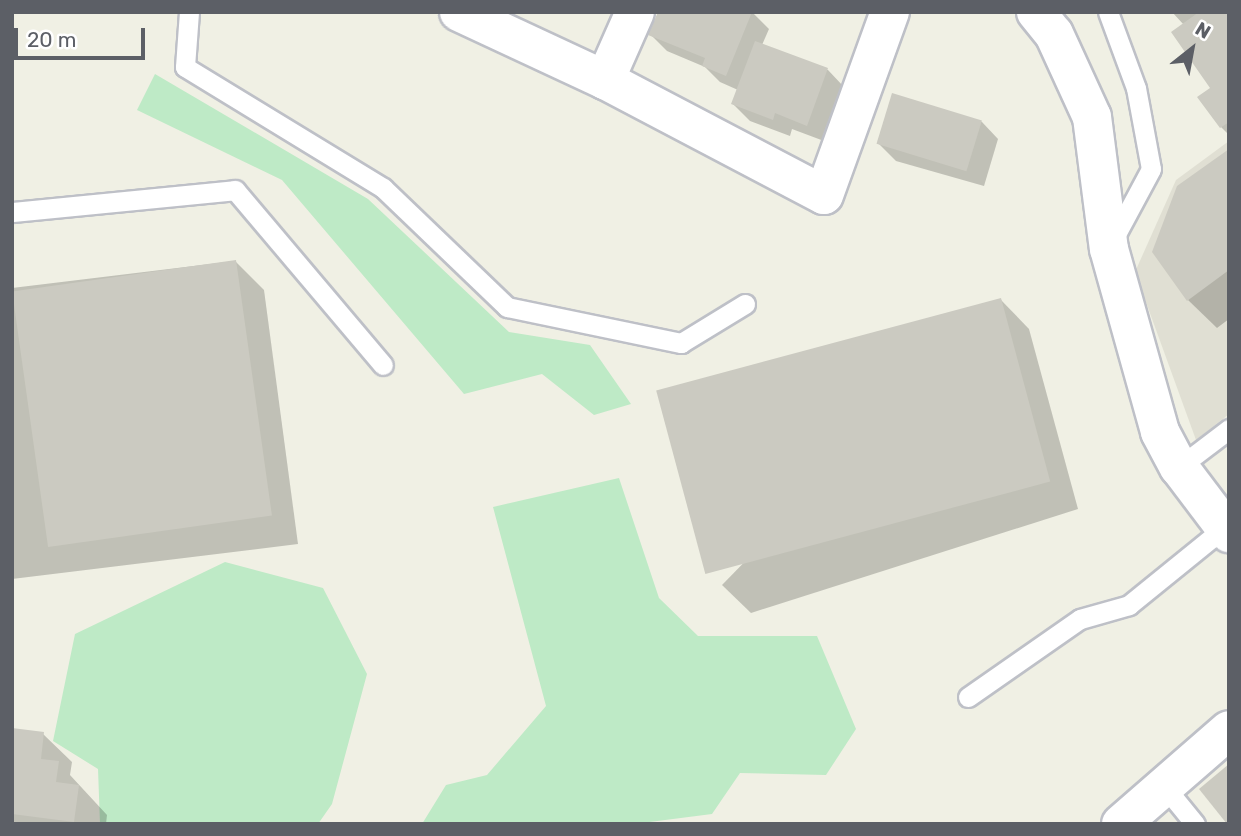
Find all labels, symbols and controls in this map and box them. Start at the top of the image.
scale bar [18,14,149,58]
north arrow [1157,14,1227,84]
text: N [1191,17,1215,44]
text: 20 m [27,27,76,52]

